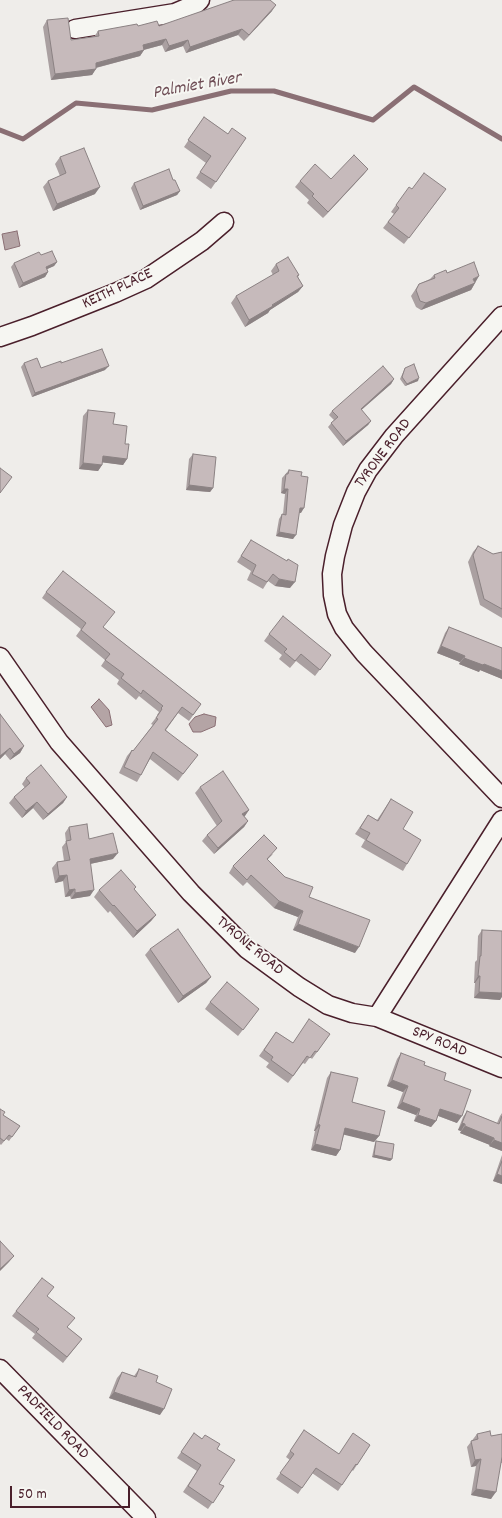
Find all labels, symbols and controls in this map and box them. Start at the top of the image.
water label: Palmiet River [151,69,243,105]
street label: KEITH PLACE [80,265,156,315]
street label: TYRONE ROAD [352,415,416,493]
street label: TYRONE ROAD [211,913,287,981]
street label: SPY ROAD [409,1023,469,1063]
street label: PADFIELD ROAD [12,1382,92,1464]
scale bar [12,1476,132,1508]
text: 50 m [18,1484,47,1506]

